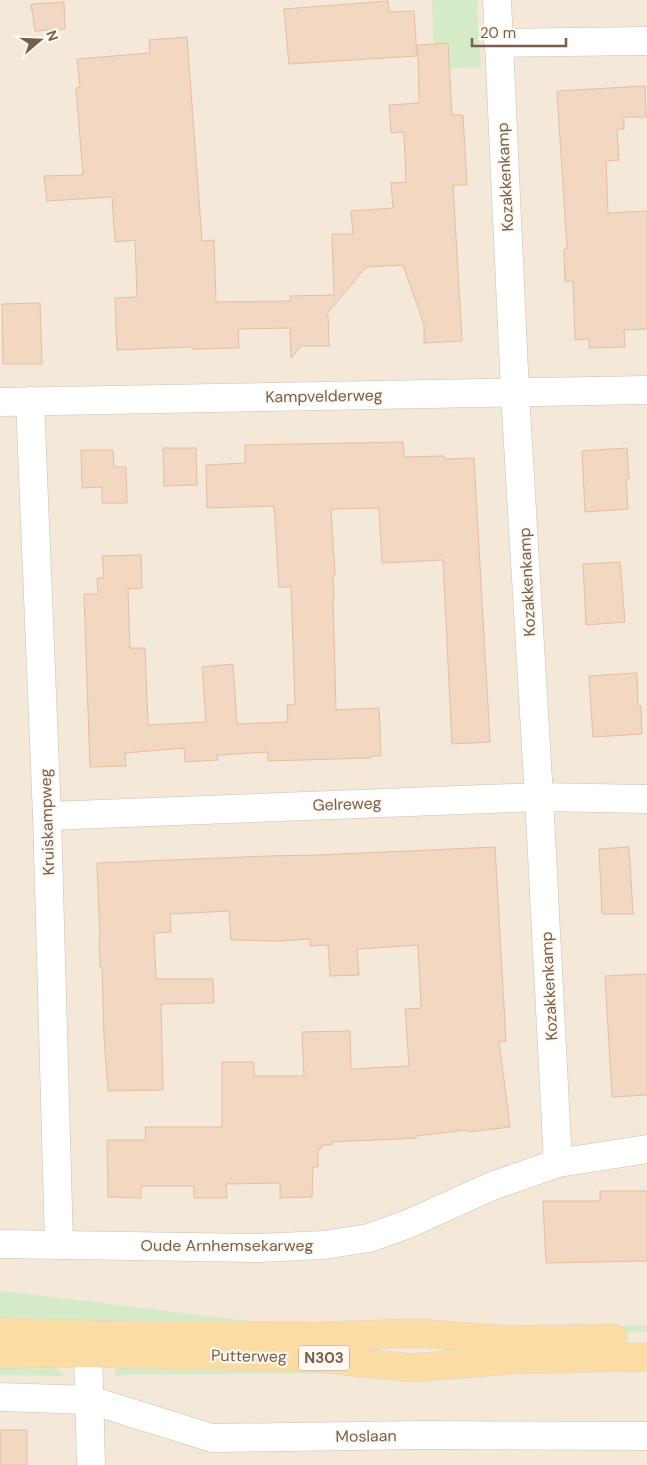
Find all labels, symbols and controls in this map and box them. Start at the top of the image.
north arrow [15,15,65,65]
scale bar [472,15,566,47]
text: 20 m [480,23,516,43]
text: N [42,28,62,44]
street label: Kozakkenkamp [492,122,518,232]
street label: Kampvelderweg [265,384,383,408]
street label: Kozakkenkamp [514,527,540,637]
street label: Kruiskampweg [35,768,59,876]
street label: Gelreweg [312,792,382,816]
street label: Kozakkenkamp [536,931,562,1041]
street label: Oude Arnhemsekarweg [141,1235,313,1256]
street label: Putterweg [211,1345,287,1367]
road number: N303 [299,1346,349,1370]
street label: Moslaan [335,1425,397,1447]

